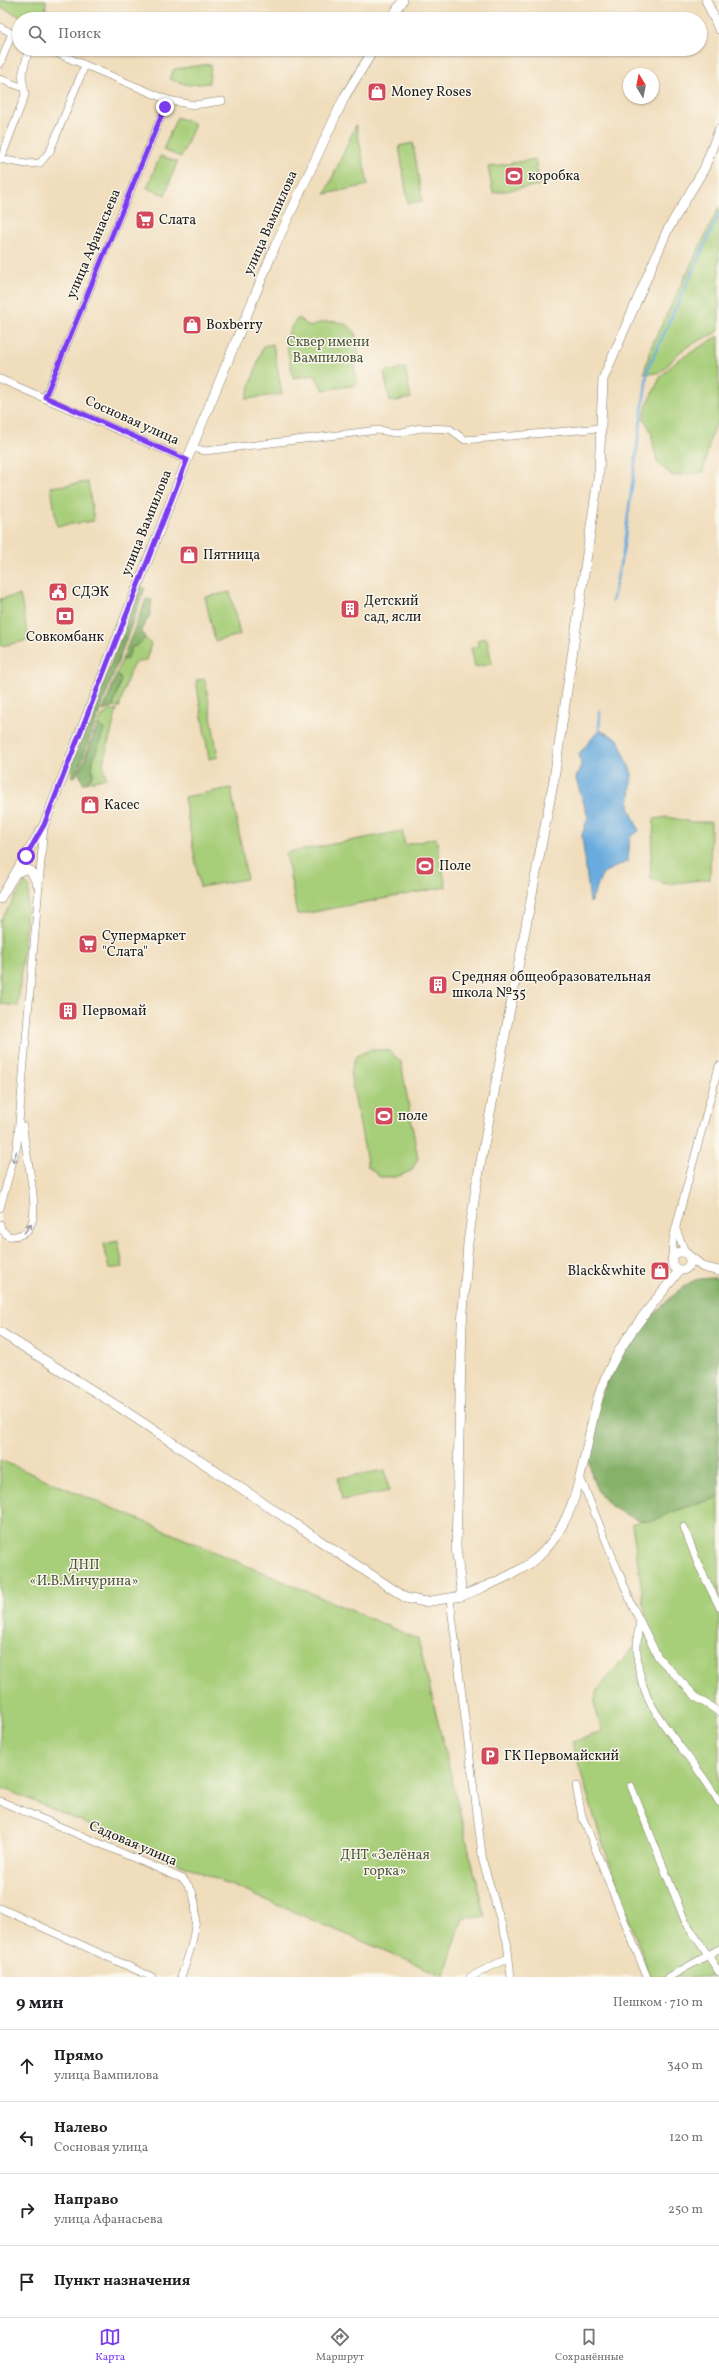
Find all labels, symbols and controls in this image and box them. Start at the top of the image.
search box [12,12,707,56]
icon: search [26,23,48,45]
text: Поиск [58,24,101,45]
north arrow [623,68,659,104]
shop icon: Money Roses [366,81,388,103]
place label: Money Roses [391,83,471,102]
route end [156,98,174,116]
sports icon: коробка [503,165,525,187]
place label: коробка [528,167,580,186]
street label: улица Вампилова [239,168,303,278]
street label: улица Афанасьева [62,186,126,302]
supermarket icon: Слата [134,209,156,231]
place label: Слата [159,211,196,230]
shop icon: Boxberry [181,314,203,336]
place label: Boxberry [206,316,263,335]
park label: Сквер имени Вампилова [287,333,370,368]
street label: Сосновая улица [82,392,182,450]
street label: улица Вампилова [117,467,177,579]
shop icon: Пятница [178,544,200,566]
place label: Пятница [203,546,260,565]
public building icon: СДЭК [47,581,69,603]
place label: СДЭК [72,583,110,602]
place label: Детский сад, ясли [364,592,422,627]
building icon: Детский сад, ясли [339,598,361,620]
bank icon: Совкомбанк [54,605,76,627]
place label: Совкомбанк [26,628,105,647]
shop icon: Касес [79,794,101,816]
place label: Касес [104,796,140,815]
route start [17,847,35,865]
sports icon: Поле [414,855,436,877]
place label: Поле [439,857,471,876]
place label: Супермаркет "Слата" [102,927,186,962]
supermarket icon: Супермаркет "Слата" [77,933,99,955]
place label: Средняя общеобразовательная школа №35 [452,968,651,1003]
building icon: Средняя общеобразовательная школа №35 [427,974,449,996]
building icon: Первомай [57,1000,79,1022]
place label: Первомай [82,1002,147,1021]
sports icon: поле [373,1105,395,1127]
place label: поле [398,1107,428,1126]
one-way arrow [11,1150,18,1163]
one-way arrow [24,1222,32,1233]
shop icon: Black&white [649,1260,671,1282]
place label: Black&white [567,1262,646,1281]
park label: ДНП «И.В.Мичурина» [30,1556,138,1591]
parking icon: ГК Первомайский [479,1745,501,1767]
place label: ГК Первомайский [504,1747,619,1766]
street label: Садовая улица [86,1817,180,1871]
park label: ДНТ «Зелёная горка» [340,1846,430,1881]
text: 9 мин [16,1992,64,2015]
text: Пешком · 710 m [613,1994,703,2012]
text: Прямо [54,2046,103,2067]
icon: ahead [16,2055,38,2077]
text: 340 m [667,2057,703,2075]
text: улица Вампилова [54,2067,159,2085]
text: Налево [54,2118,108,2139]
icon: left [16,2127,38,2149]
text: 120 m [669,2129,703,2147]
text: Сосновая улица [54,2139,148,2157]
text: Направо [54,2190,118,2211]
icon: right [16,2199,38,2221]
text: 250 m [668,2201,703,2219]
text: улица Афанасьева [54,2211,163,2229]
icon: arrive [16,2271,38,2293]
text: Пункт назначения [54,2271,190,2292]
tab: Карта [95,2326,125,2365]
tab: Маршрут [316,2326,364,2365]
tab: Сохранённые [555,2326,624,2365]

